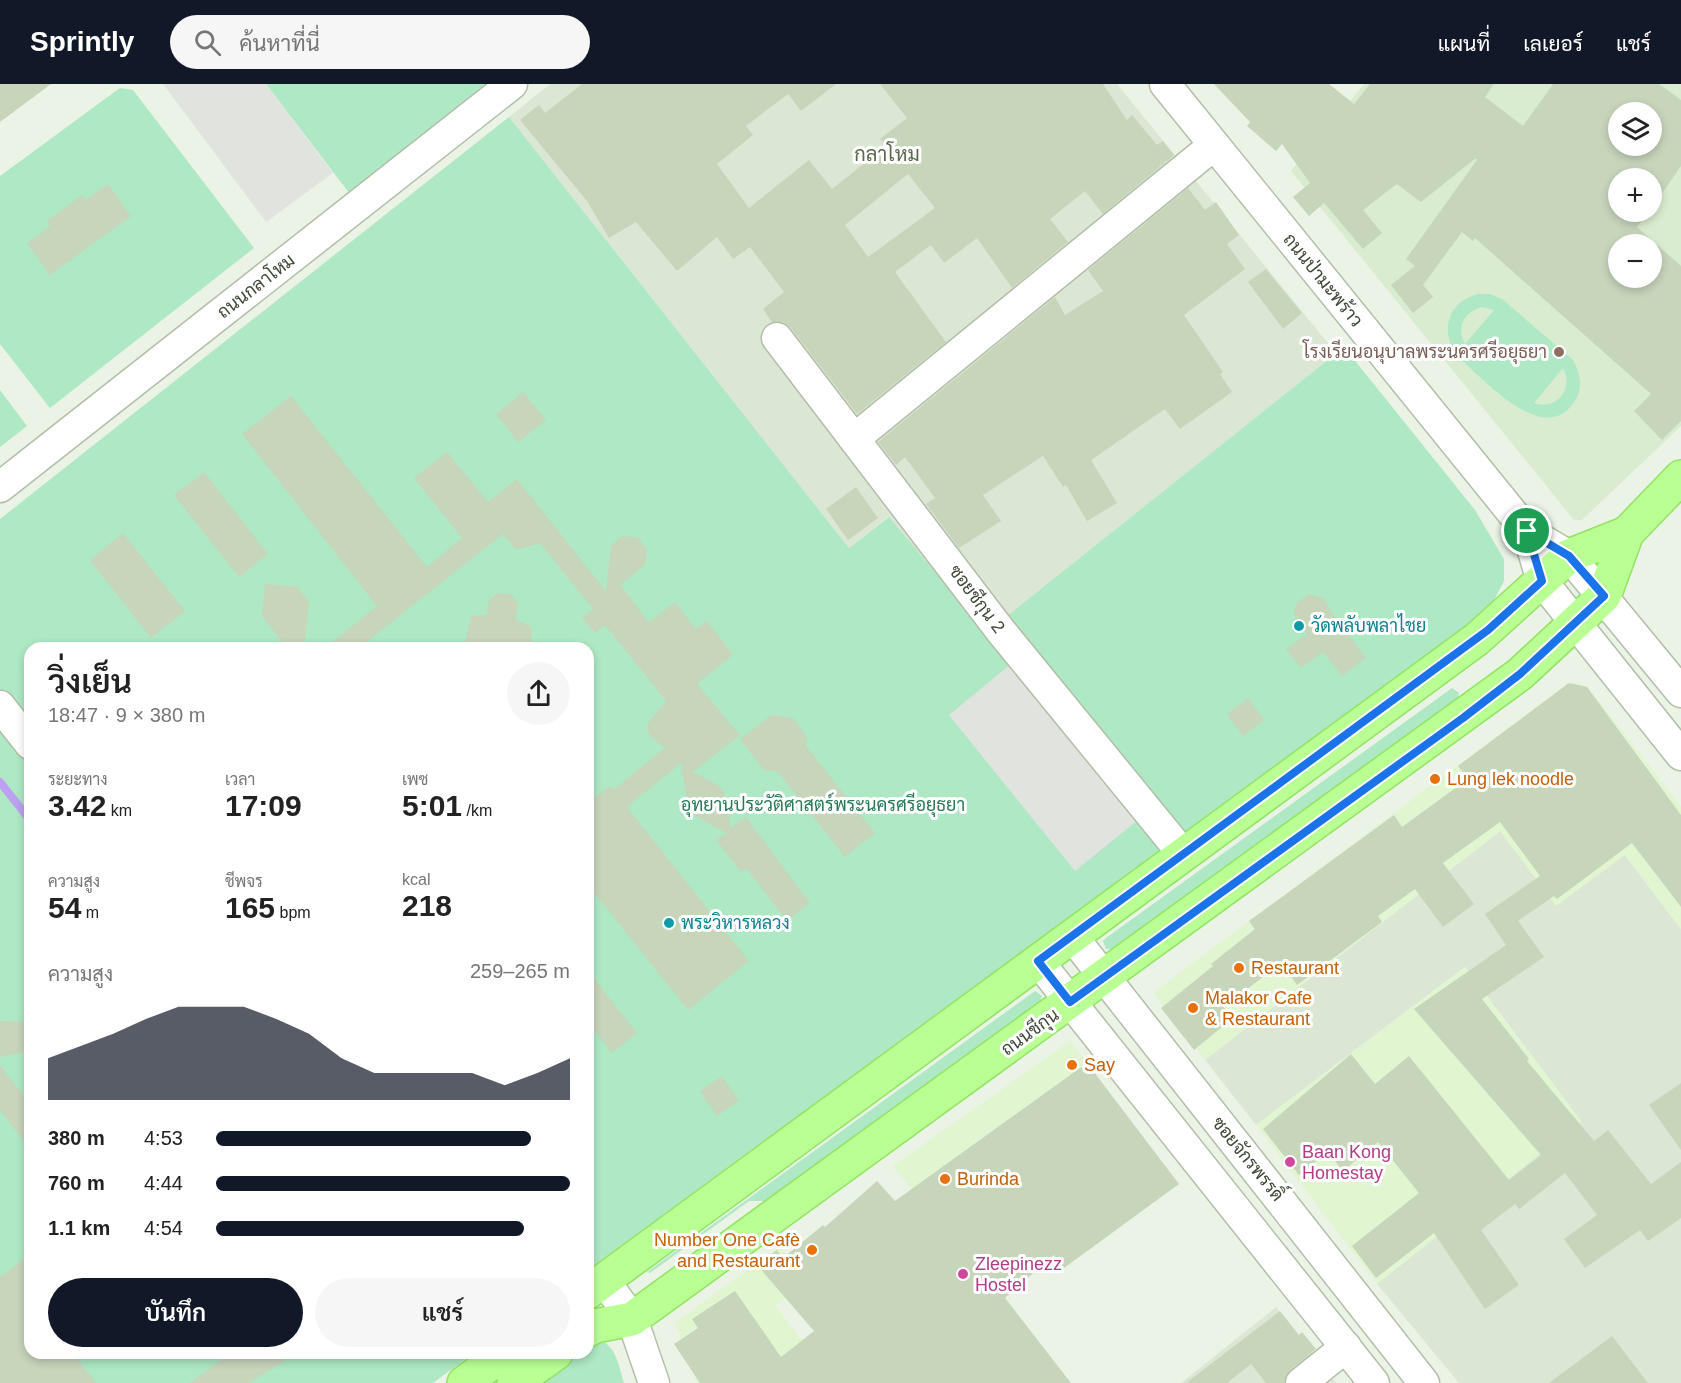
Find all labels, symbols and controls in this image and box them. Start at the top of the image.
search box [170,15,590,69]
text: Sprintly [30,26,134,57]
icon: search [191,26,224,59]
text: ค้นหาที่นี่ [239,31,320,56]
text: แผนที่ [1438,32,1490,55]
text: เลเยอร์ [1523,32,1583,55]
text: แชร์ [1616,32,1651,55]
map controls [1608,102,1662,288]
button: layers [1608,102,1662,156]
district label: กลาโหม [854,141,920,165]
button: + [1608,168,1662,222]
street label: ถนนป่ามะพร้าว [1279,228,1368,331]
button: − [1608,234,1662,288]
street label: ถนนกลาโหม [212,247,299,322]
place label: โรงเรียนอนุบาลพระนครศรีอยุธยา [1302,339,1547,364]
marker: โรงเรียนอนุบาลพระนครศรีอยุธยา [1552,345,1566,359]
pin [1501,505,1552,556]
icon: arrive [1510,514,1543,547]
street label: ซอยชีกุน 2 [943,559,1011,638]
place label: วัดพลับพลาไชย [1311,613,1426,636]
marker: วัดพลับพลาไชย [1292,619,1306,633]
button: share [507,662,570,725]
text: วิ่งเย็น [48,663,132,700]
text: 18:47 · 9 × 380 m [48,704,205,726]
place label: Lung lek noodle [1447,769,1574,789]
text: ระยะทาง [48,771,108,788]
text: เวลา [225,771,255,788]
text: เพซ [402,771,428,788]
marker: Lung lek noodle [1428,772,1442,786]
text: 3.42 [48,789,106,822]
text: 17:09 [225,789,302,822]
text: 5:01 [402,789,462,822]
park label: อุทยานประวัติศาสตร์พระนครศรีอยุธยา [681,792,965,817]
text: km [106,802,132,819]
text: /km [462,802,492,819]
text: kcal [402,871,430,888]
text: ความสูง [48,873,100,890]
text: ชีพจร [225,873,263,890]
text: 218 [402,889,452,922]
text: 54 [48,891,81,924]
text: 165 [225,891,275,924]
text: m [81,904,99,921]
text: bpm [275,904,311,921]
place label: พระวิหารหลวง [681,912,790,933]
marker: พระวิหารหลวง [662,916,676,930]
place label: Restaurant [1251,958,1339,978]
text: 259–265 m [470,960,570,982]
marker: Restaurant [1232,961,1246,975]
text: ความสูง [48,963,113,985]
place label: Malakor Cafe & Restaurant [1205,988,1312,1029]
marker: Malakor Cafe & Restaurant [1186,1001,1200,1015]
street label: ถนนชีกุน [996,1002,1064,1061]
place label: Say [1084,1055,1115,1075]
marker: Say [1065,1058,1079,1072]
street label: ซอยจักรพรรดิ์ [1208,1109,1293,1205]
text: 380 m [48,1127,105,1149]
text: 4:53 [144,1127,183,1149]
place label: Baan Kong Homestay [1302,1142,1391,1183]
marker: Baan Kong Homestay [1283,1155,1297,1169]
place label: Burinda [957,1169,1020,1189]
text: 760 m [48,1172,105,1194]
text: 4:44 [144,1172,183,1194]
marker: Burinda [938,1172,952,1186]
text: 1.1 km [48,1217,110,1239]
text: 4:54 [144,1217,183,1239]
place label: Number One Cafè and Restaurant [654,1230,800,1271]
marker: Number One Cafè and Restaurant [805,1243,819,1257]
place label: Zleepinezz Hostel [975,1254,1062,1295]
marker: Zleepinezz Hostel [956,1267,970,1281]
button: บันทึก [48,1278,303,1347]
button: แชร์ [315,1278,570,1347]

